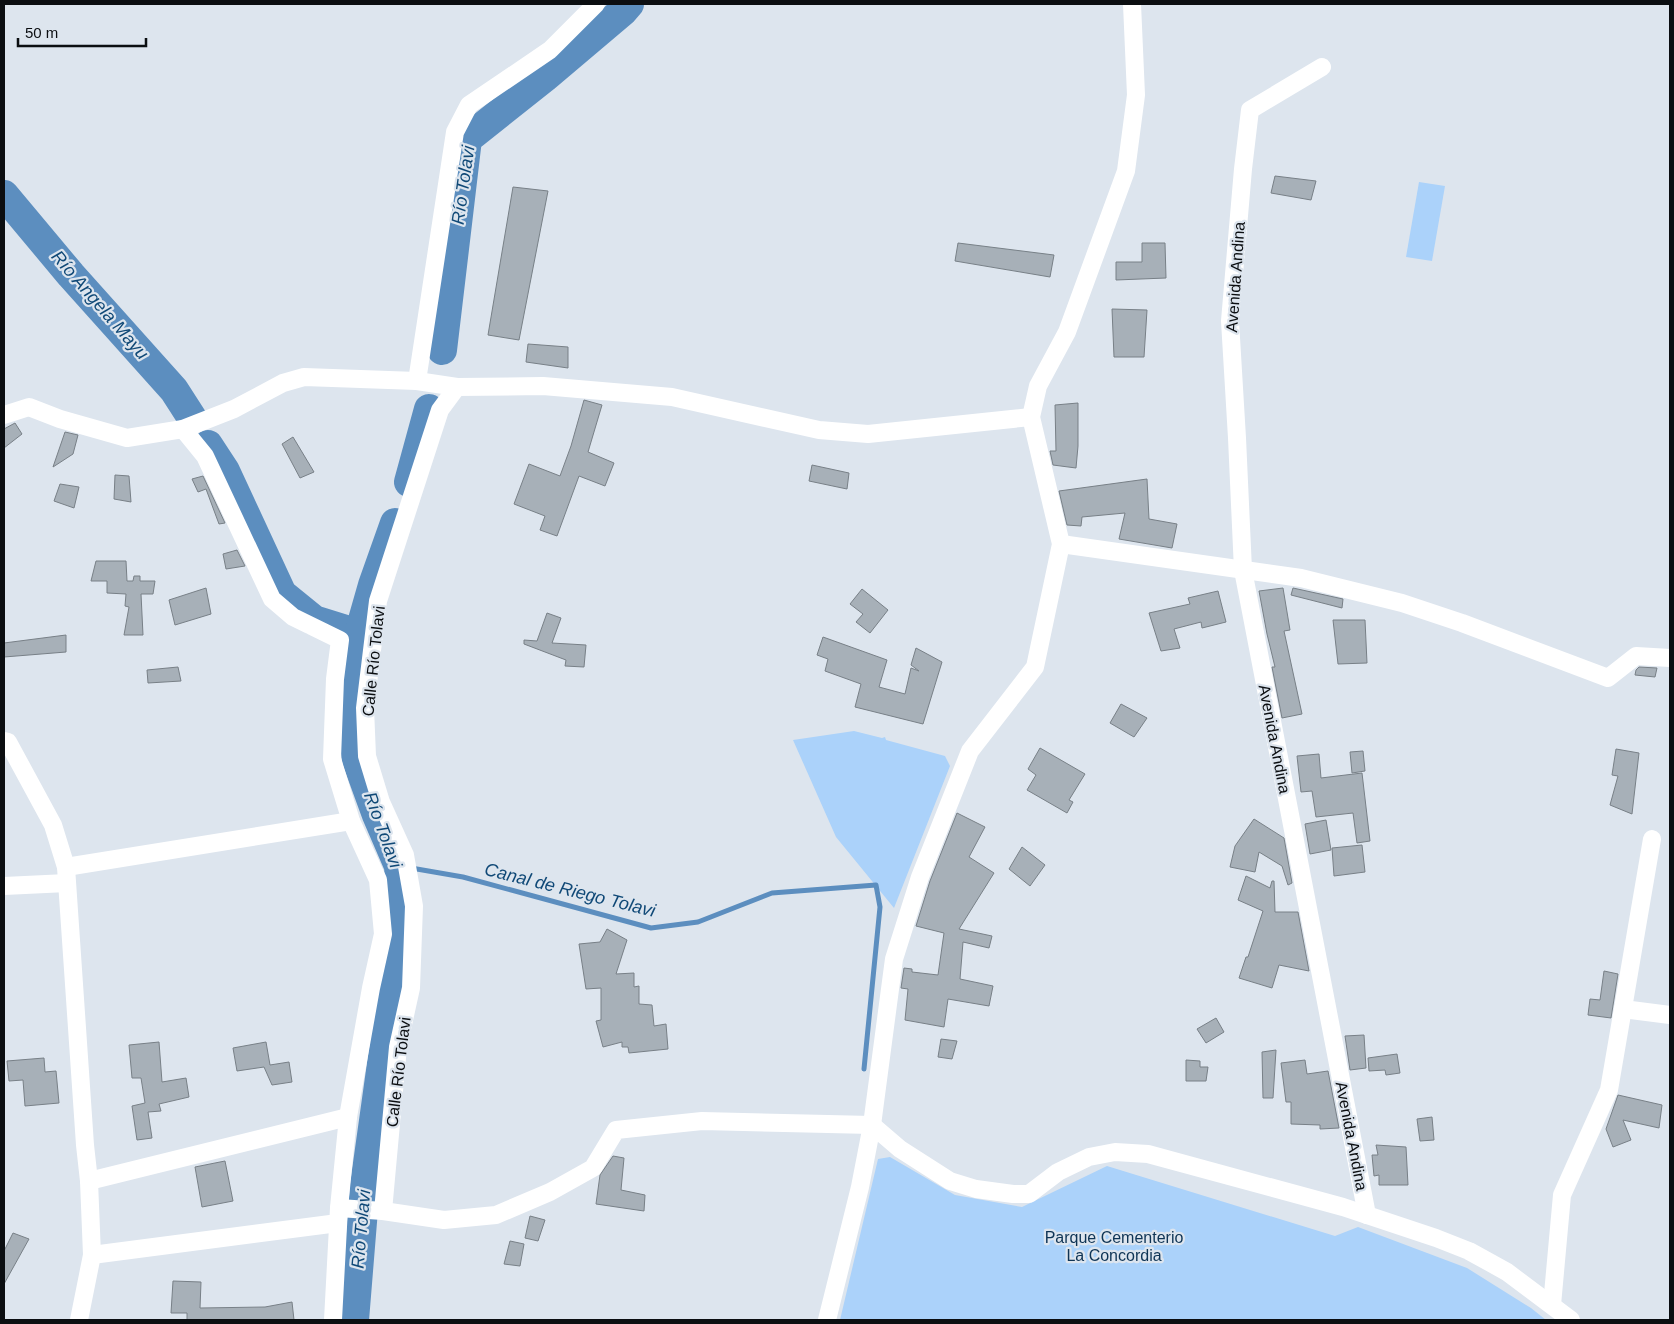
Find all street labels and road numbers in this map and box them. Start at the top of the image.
street label: Avenida Andina [1223,221,1248,333]
street label: Calle Río Tolavi [359,605,388,717]
street label: Avenida Andina [1256,683,1293,795]
street label: Calle Río Tolavi [383,1016,414,1128]
street label: Avenida Andina [1333,1080,1370,1192]

